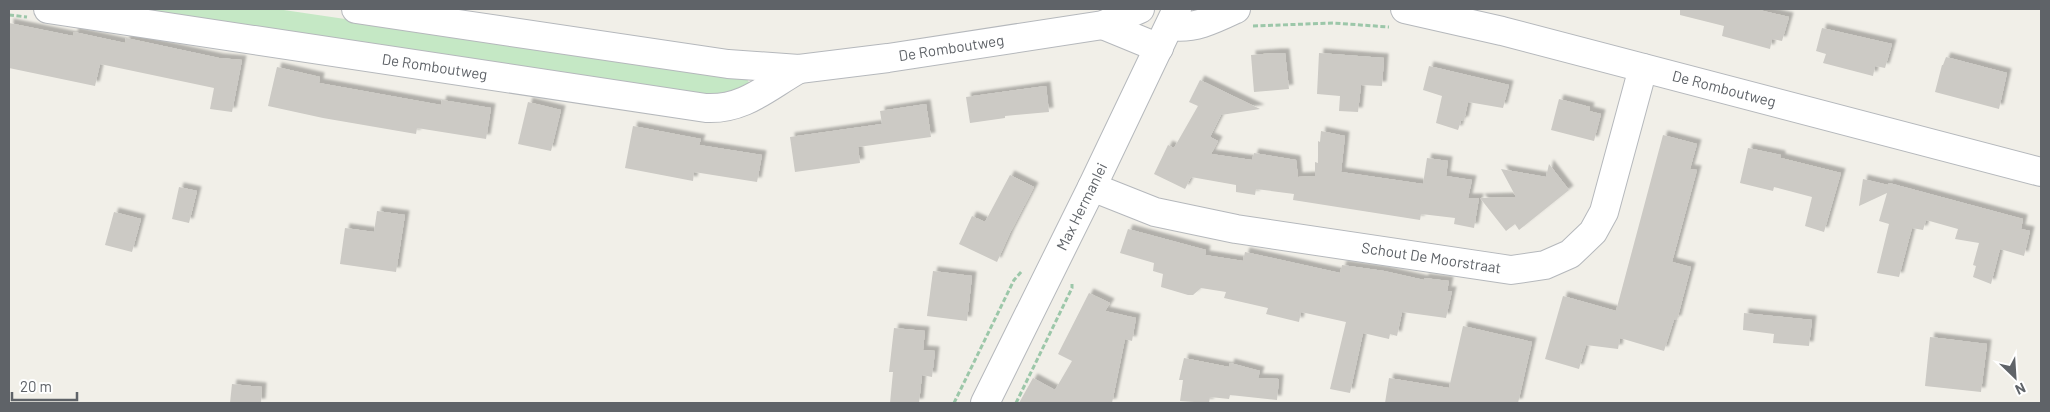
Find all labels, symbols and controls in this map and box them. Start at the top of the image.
street label: De Romboutweg [897,30,1005,64]
street label: De Romboutweg [381,49,489,83]
street label: De Romboutweg [1671,66,1778,110]
street label: Max Hermanlei [1052,160,1110,253]
street label: Schout De Moorstraat [1360,238,1502,276]
north arrow [1990,352,2040,402]
scale bar [12,370,78,402]
text: 20 m [20,377,52,395]
text: N [2013,380,2029,399]

